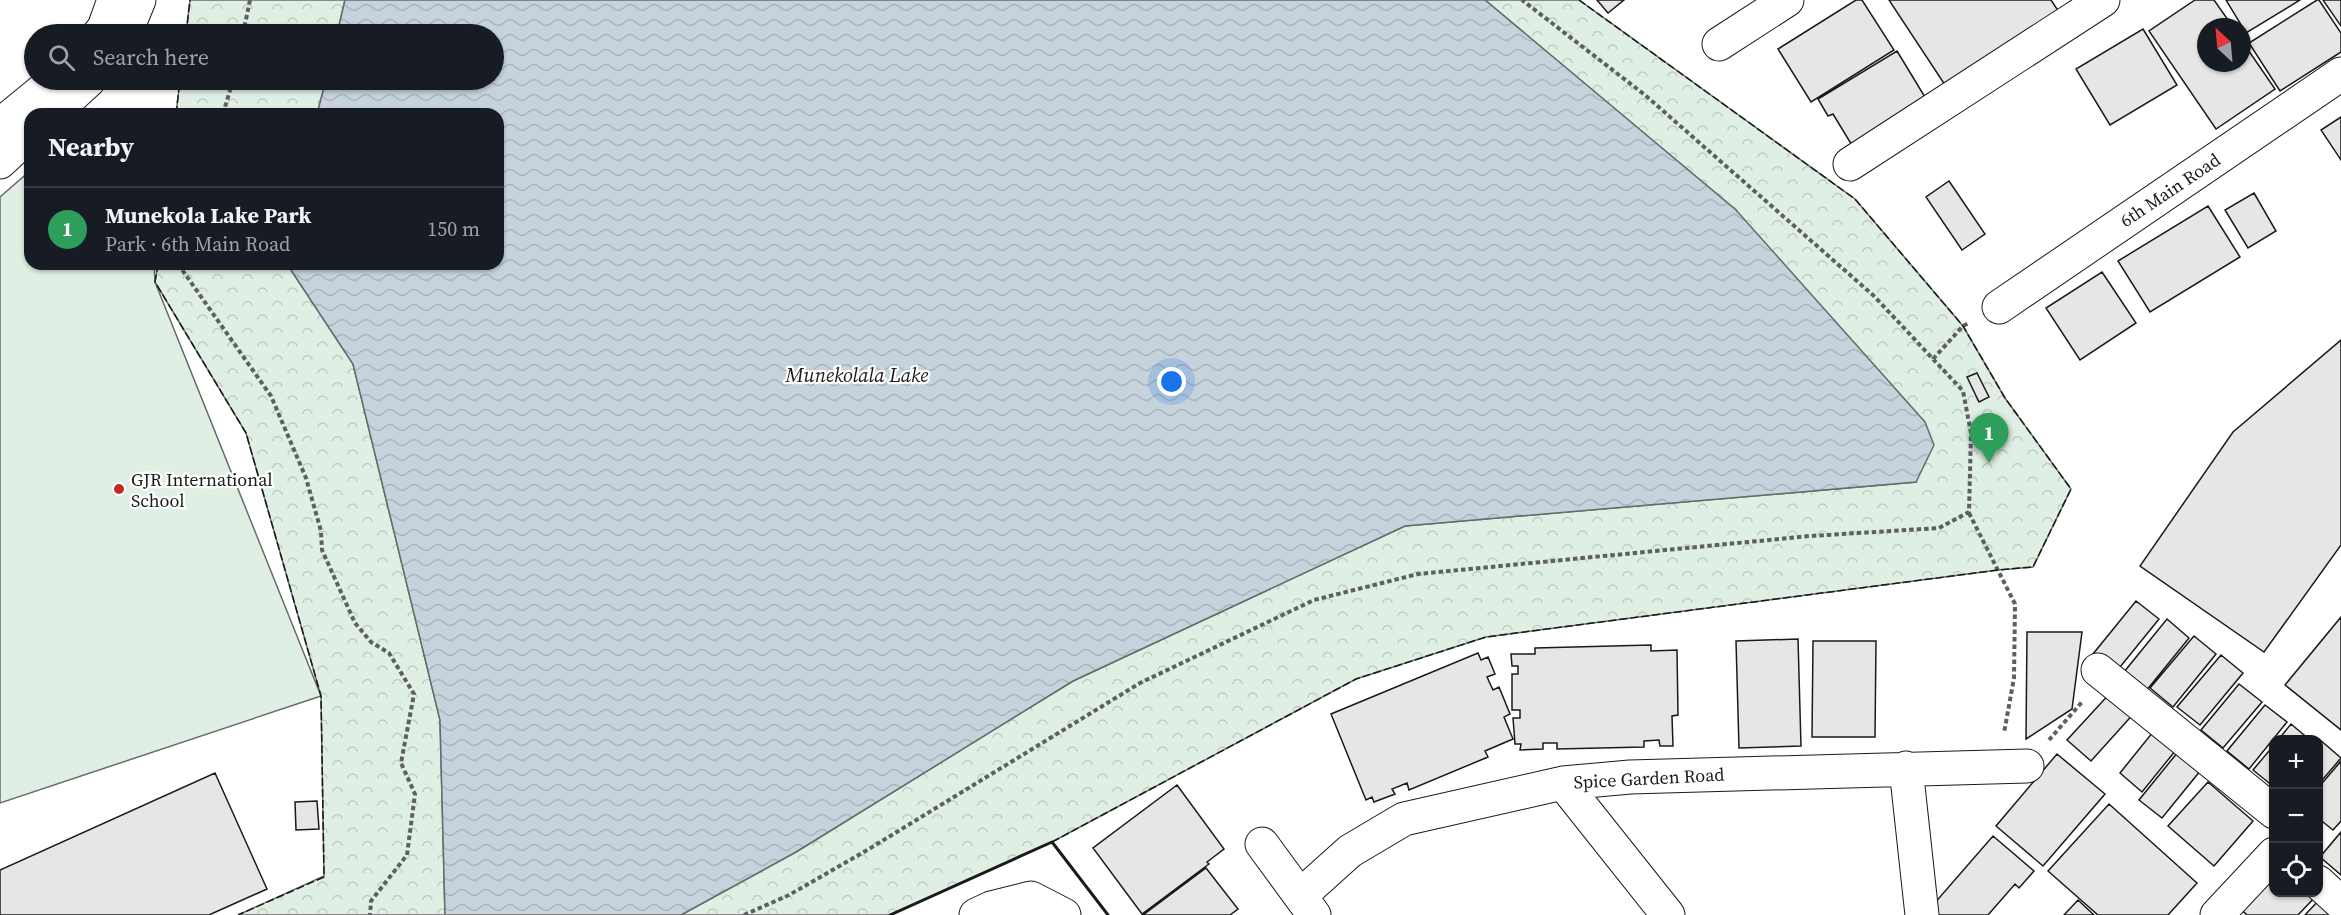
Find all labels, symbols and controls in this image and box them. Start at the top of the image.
north arrow [2197,18,2251,72]
search box [24,24,504,90]
icon: search [45,41,78,74]
text: Search here [93,42,209,72]
text: Nearby [48,129,134,165]
street label: 6th Main Road [2115,147,2225,233]
text: Munekola Lake Park [105,200,311,230]
text: 1 [62,215,73,243]
text: 150 m [427,215,480,243]
text: Park · 6th Main Road [105,230,290,258]
water label: Munekolala Lake [785,361,928,389]
your location [1157,367,1186,396]
pin: 1 [1970,414,2008,463]
place label: GJR International School [131,467,273,513]
marker: GJR International School [112,482,126,496]
map controls [2269,735,2323,897]
button: + [2269,735,2323,789]
street label: Spice Garden Road [1573,762,1725,794]
button: − [2269,789,2323,843]
button: locate [2269,843,2323,897]

